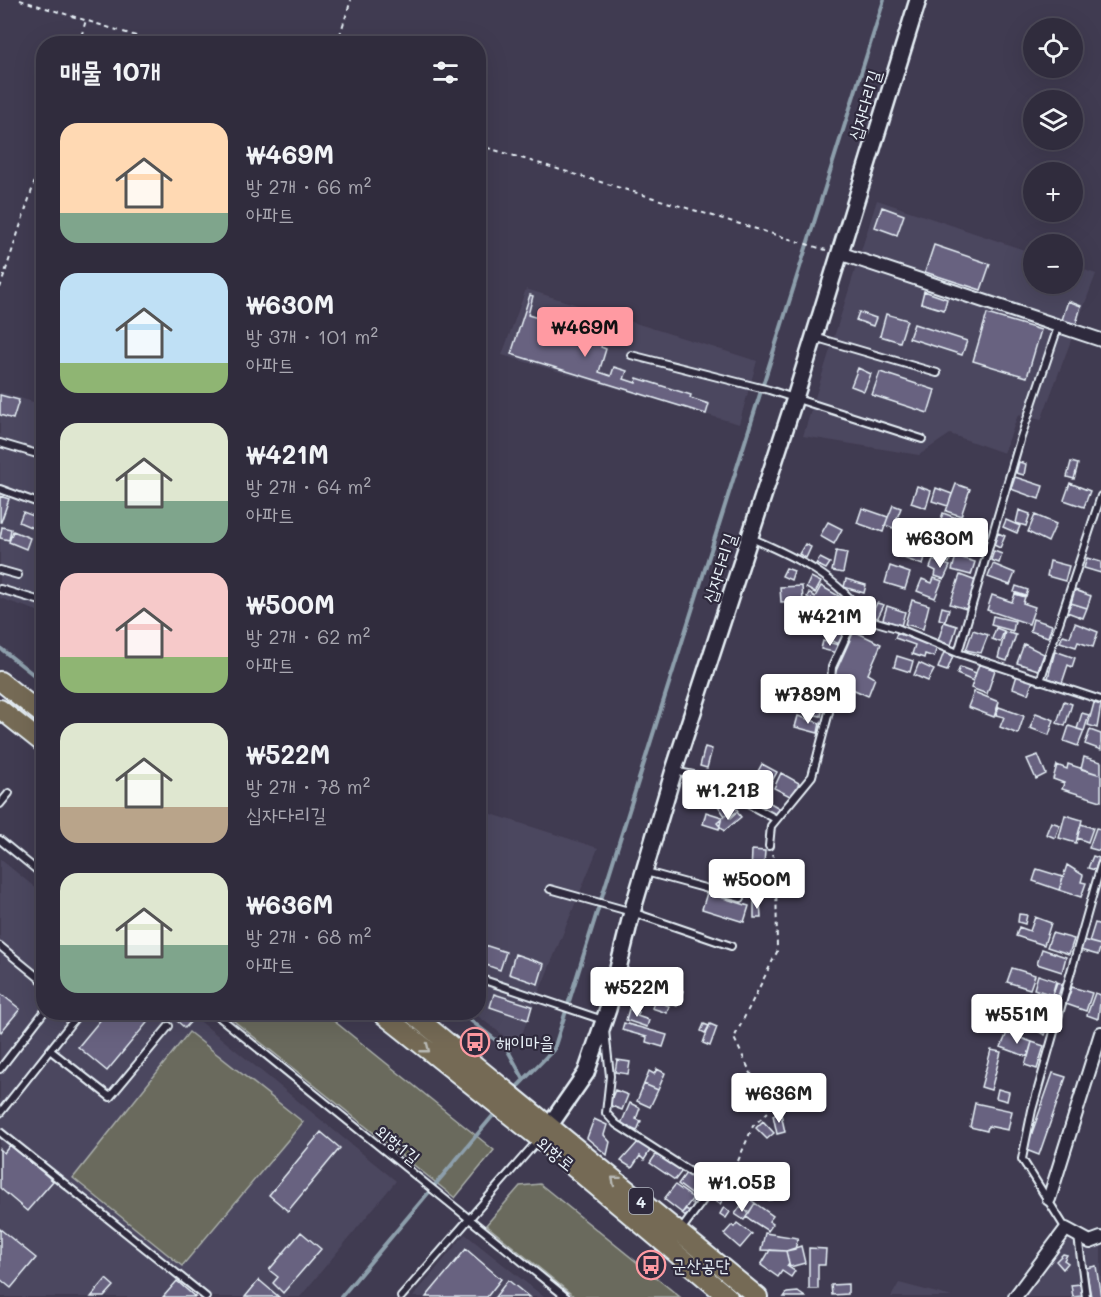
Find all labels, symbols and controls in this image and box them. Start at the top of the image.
map controls [1023,18,1083,294]
button: locate [1023,18,1083,78]
text: 매물 10개 [60,54,160,88]
icon: filters [429,56,462,89]
street label: 십자다리길 [842,66,886,143]
button: layers [1023,90,1083,150]
text: ₩469M [246,137,334,171]
icon: home [108,147,180,219]
button: + [1023,162,1083,222]
text: 방 2개 · 66 m² [246,173,371,199]
text: 아파트 [246,201,294,227]
button: − [1023,234,1083,294]
text: ₩630M [246,287,334,321]
icon: home [108,297,180,369]
pin: ₩469M [543,307,627,358]
text: ₩469M [551,313,619,339]
text: 방 3개 · 101 m² [246,323,378,349]
text: 아파트 [246,351,294,377]
text: ₩421M [246,437,329,471]
icon: home [108,447,180,519]
text: 방 2개 · 64 m² [246,473,371,499]
text: 아파트 [246,501,294,527]
pin: ₩630M [898,518,982,569]
text: ₩630M [906,524,974,550]
street label: 십자다리길 [696,529,742,606]
text: ₩500M [246,587,335,621]
pin: ₩421M [788,596,872,647]
icon: home [108,597,180,669]
text: ₩421M [798,602,862,628]
text: 방 2개 · 62 m² [246,623,370,649]
text: 아파트 [246,651,294,677]
pin: ₩789M [766,674,850,725]
text: ₩789M [775,680,841,706]
text: ₩522M [246,737,331,771]
icon: home [108,747,180,819]
pin: ₩1.21B [679,770,777,821]
text: 방 2개 · 78 m² [246,773,370,799]
text: ₩1.21B [696,776,760,802]
text: 십자다리길 [246,801,326,827]
pin: ₩500M [715,859,799,910]
text: ₩500M [723,865,791,891]
text: ₩636M [246,887,333,921]
icon: home [108,897,180,969]
text: 방 2개 · 68 m² [246,923,371,949]
text: 아파트 [246,951,294,977]
pin: ₩522M [595,967,679,1018]
text: ₩522M [604,973,670,999]
pin: ₩551M [975,994,1059,1045]
text: ₩551M [985,1000,1049,1026]
bus stop icon: 해이마을 [459,1026,491,1058]
place label: 해이마을 [496,1030,554,1054]
one-way arrow [419,1041,430,1052]
pin: ₩636M [737,1073,821,1124]
text: ₩636M [745,1079,813,1105]
street label: 외항1길 [370,1118,426,1170]
street label: 외항로 [532,1130,580,1176]
pin: ₩1.05B [693,1162,791,1213]
text: ₩1.05B [708,1168,776,1194]
one-way arrow [611,1176,622,1187]
road number: 4 [629,1188,653,1214]
bus stop icon: 군산공단 [635,1249,667,1281]
place label: 군산공단 [672,1253,730,1277]

